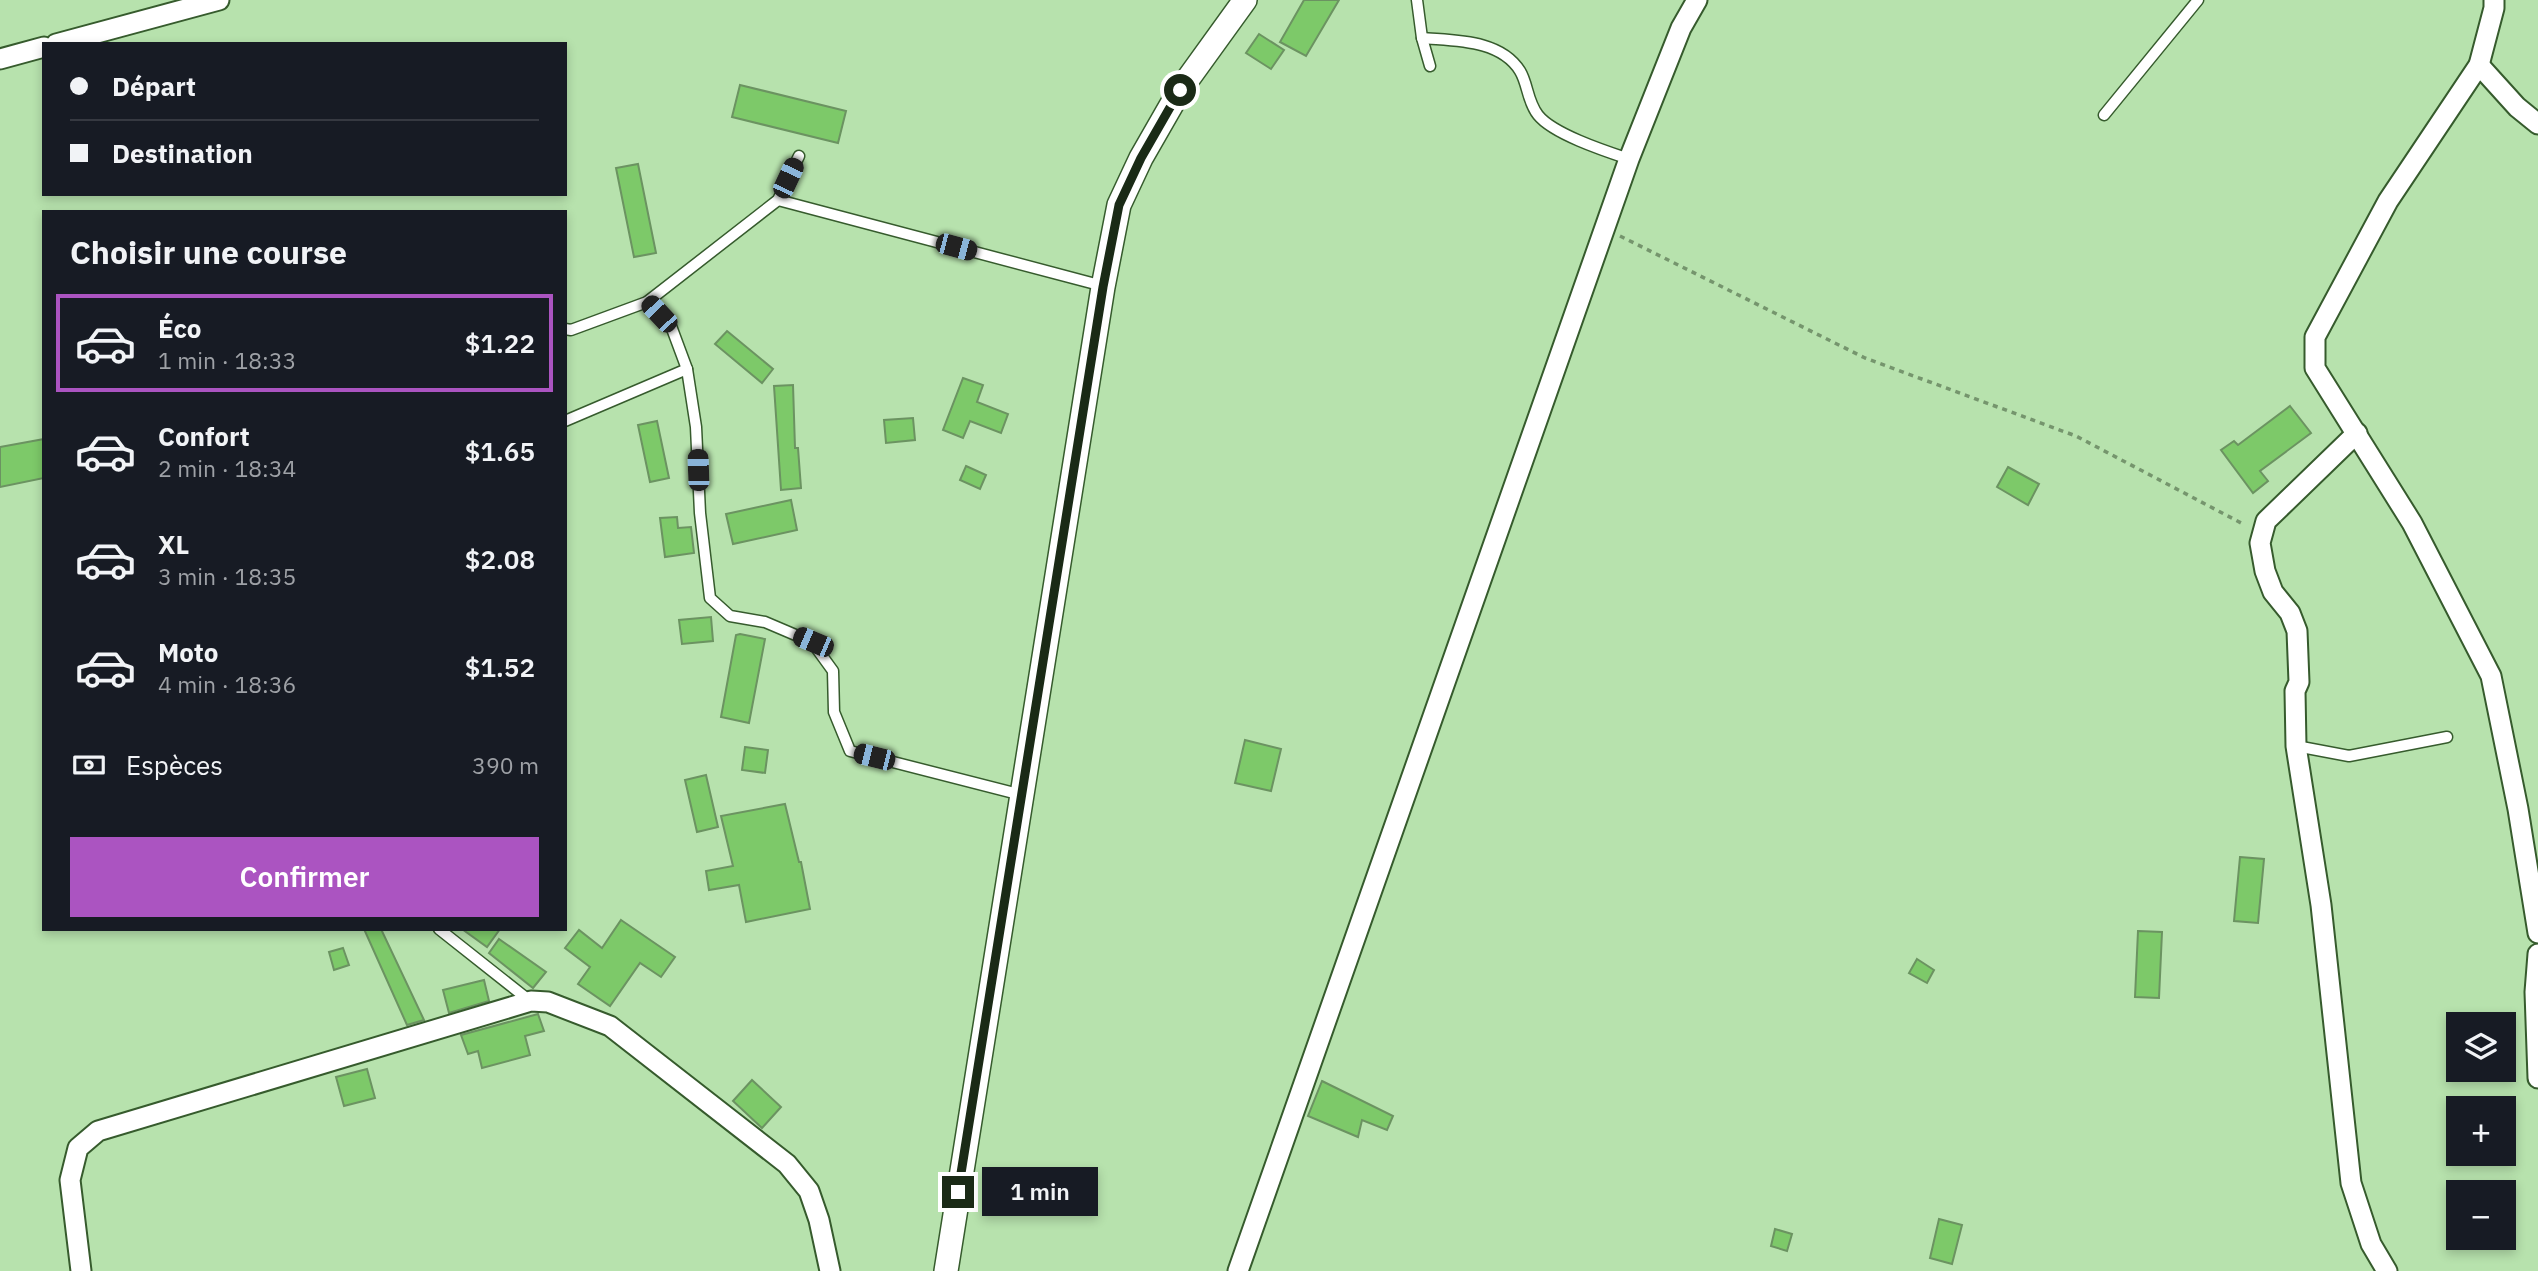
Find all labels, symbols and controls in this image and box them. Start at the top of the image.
text: Départ [112,69,196,103]
route start [1164,74,1196,106]
text: Destination [112,136,253,170]
car [770,155,807,201]
text: Choisir une course [70,231,347,273]
car [933,231,980,263]
car [637,291,682,337]
text: Éco [158,311,202,345]
icon: car [74,312,137,375]
text: $1.22 [465,326,535,360]
text: 1 min · 18:33 [158,345,296,375]
text: Confort [158,419,250,453]
icon: car [74,420,137,483]
text: $1.65 [465,434,535,468]
car [687,449,710,491]
text: 2 min · 18:34 [158,453,296,483]
text: XL [158,527,189,561]
icon: car [74,528,137,591]
text: $2.08 [465,542,535,576]
text: 3 min · 18:35 [158,561,296,591]
car [790,624,837,660]
text: Moto [158,635,218,669]
icon: car [74,636,137,699]
text: $1.52 [465,650,535,684]
text: 4 min · 18:36 [158,669,296,699]
car [852,742,897,772]
icon: cash [70,746,108,784]
text: Espèces [126,748,223,782]
text: 390 m [472,750,539,780]
button: Confirmer [70,837,539,917]
map controls [2446,1012,2516,1250]
button: layers [2446,1012,2516,1082]
button: + [2446,1096,2516,1166]
callout: 1 min [982,1168,1098,1216]
route end [942,1176,974,1208]
text: 1 min [1010,1176,1070,1206]
button: − [2446,1180,2516,1250]

